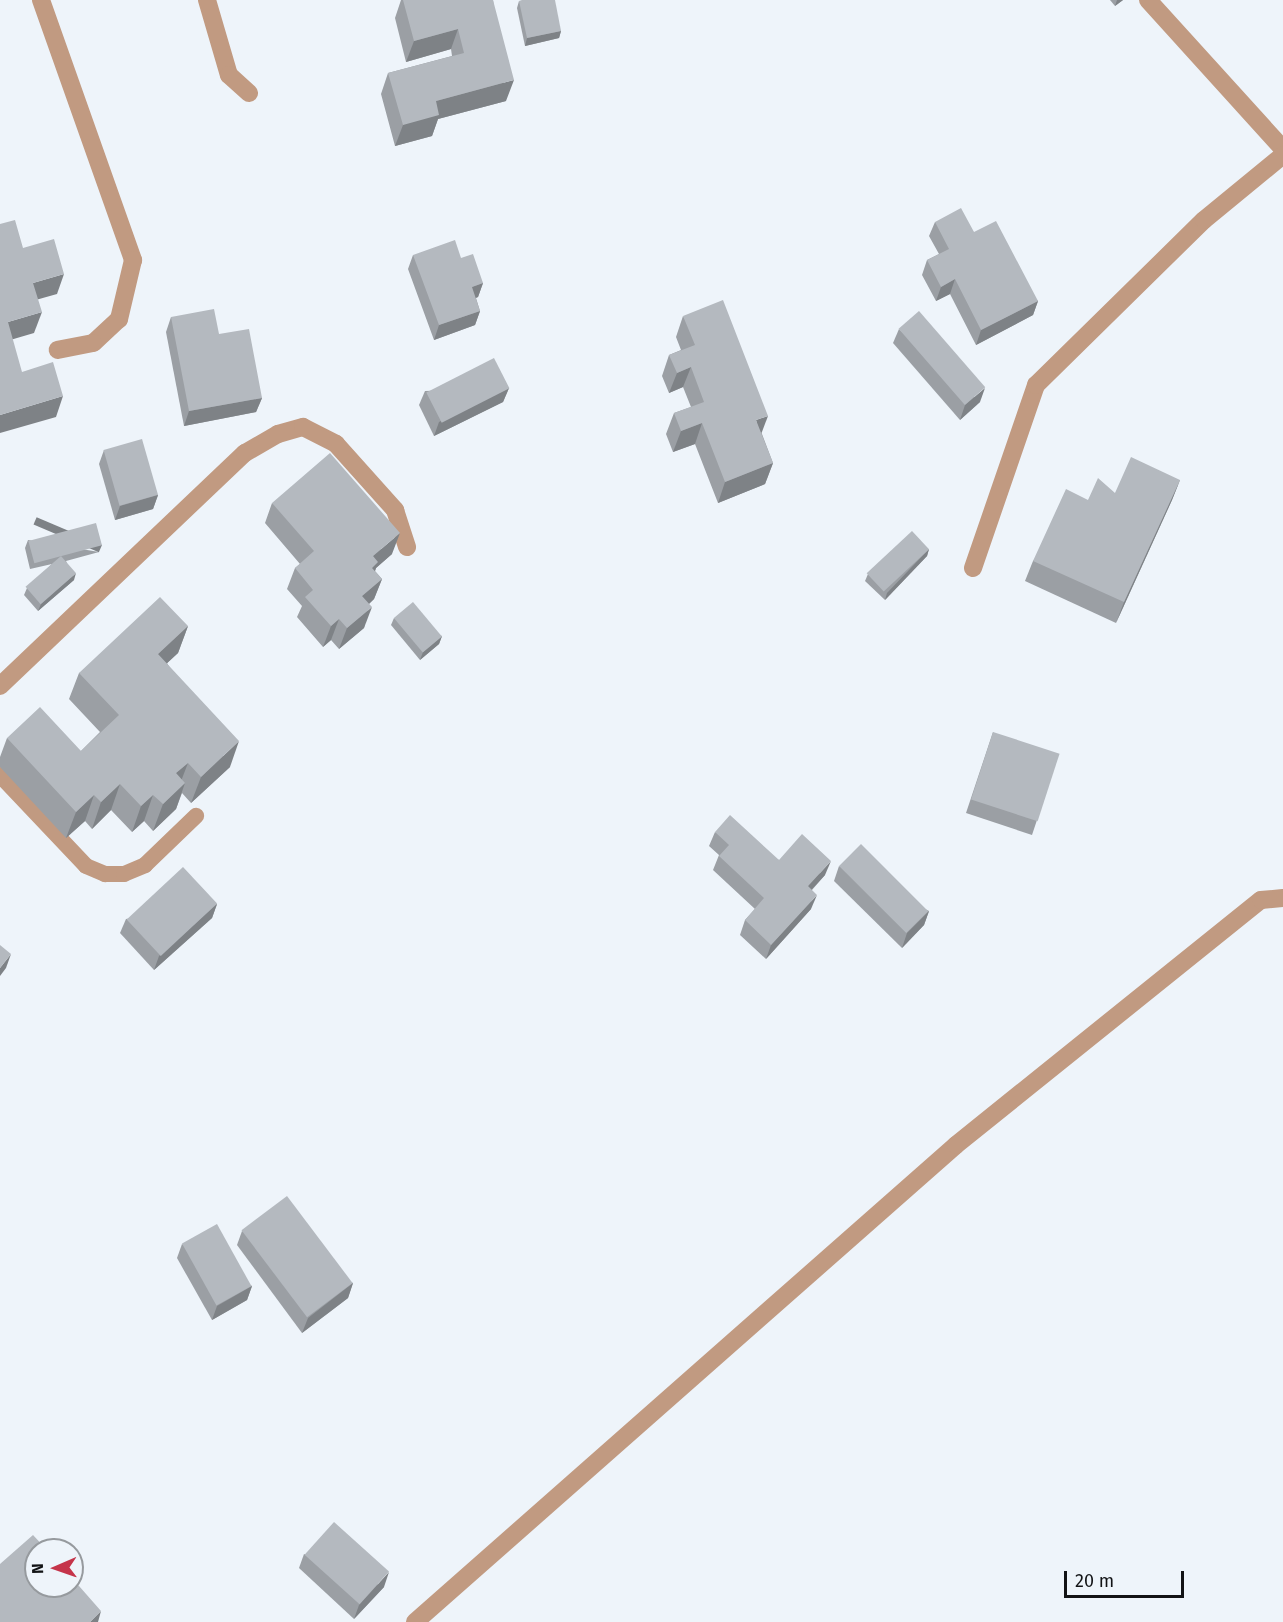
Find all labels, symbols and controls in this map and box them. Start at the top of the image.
north arrow [24,1538,84,1598]
scale bar [1067,1559,1187,1597]
text: N [28,1563,47,1574]
text: 20 m [1075,1570,1114,1592]

